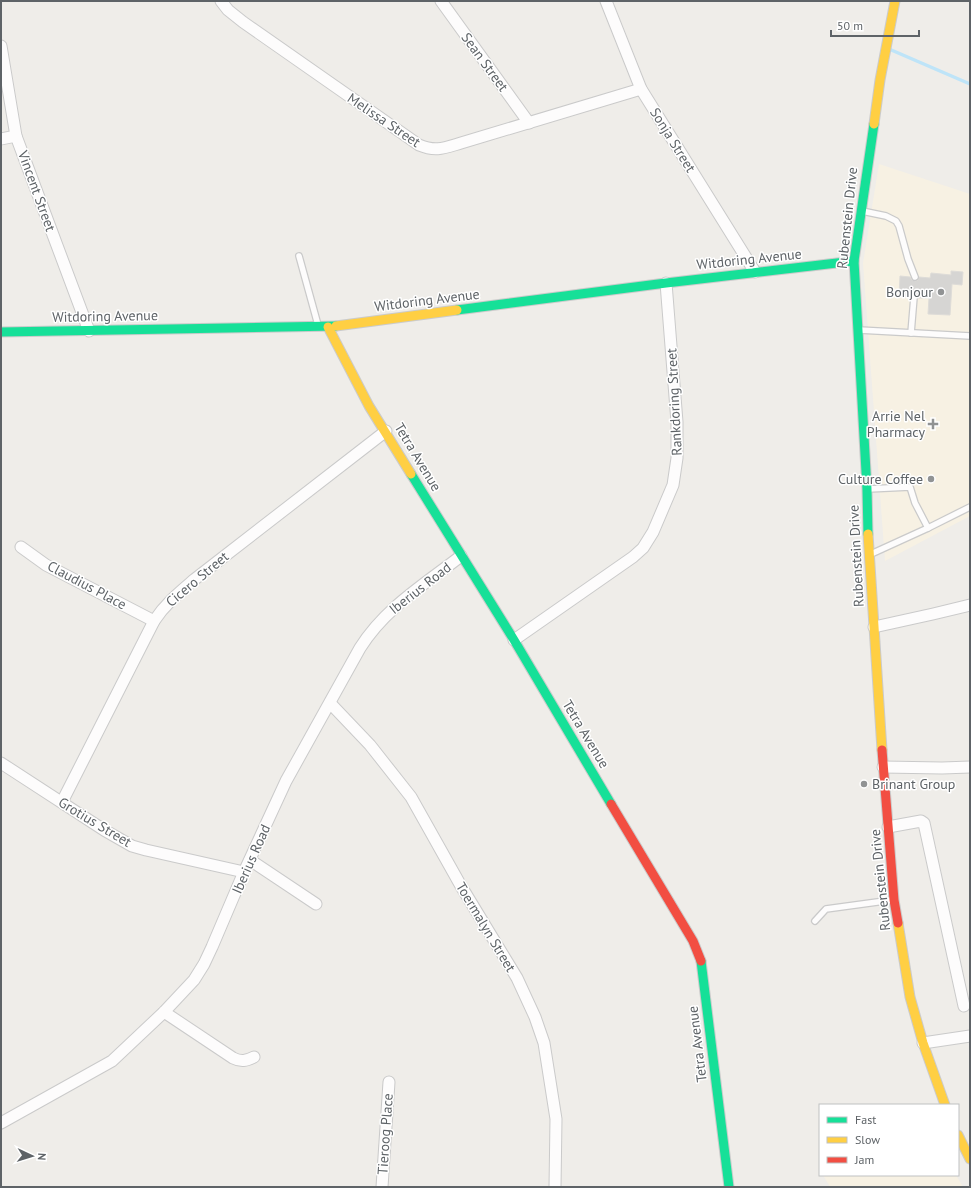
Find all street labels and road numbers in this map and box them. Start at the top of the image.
street label: Sean Street [458,29,513,95]
street label: Melissa Street [344,89,424,151]
street label: Sonja Street [646,104,700,176]
street label: Vincent Street [14,147,60,234]
street label: Rubenstein Drive [833,166,861,270]
street label: Witdoring Avenue [695,245,803,273]
street label: Witdoring Avenue [373,285,481,315]
street label: Witdoring Avenue [52,306,158,326]
street label: Rankdoring Street [662,347,686,456]
street label: Tetra Avenue [391,420,445,494]
street label: Rubenstein Drive [844,505,868,607]
street label: Cicero Street [162,547,232,611]
street label: Claudius Place [44,557,130,613]
street label: Iberius Road [385,558,455,618]
street label: Tetra Avenue [559,697,613,771]
street label: Grotius Street [55,793,135,851]
street label: Iberius Road [228,822,274,896]
street label: Rubenstein Drive [866,828,894,932]
street label: Toermalyn Street [452,879,520,975]
street label: Tetra Avenue [683,1005,711,1083]
street label: Tieroog Place [373,1093,397,1175]

